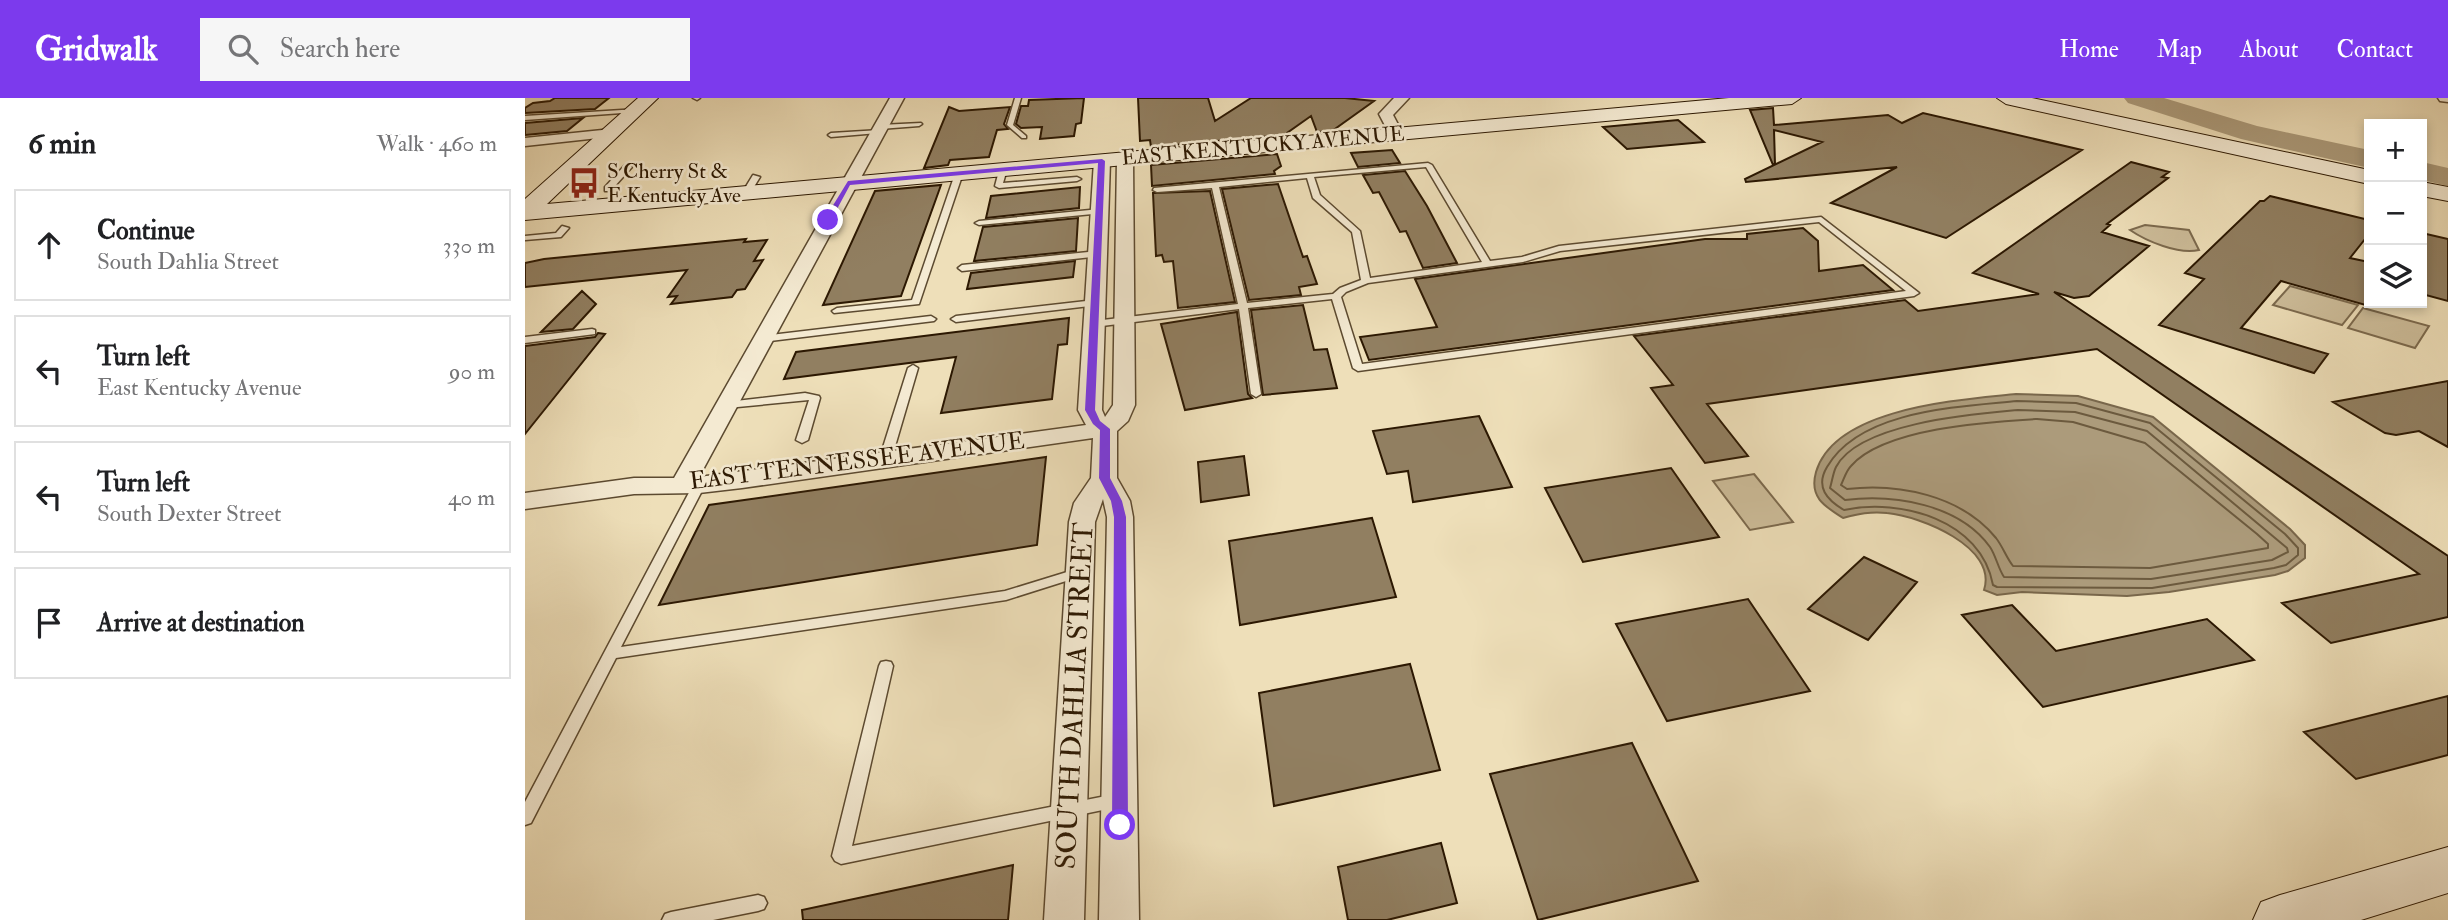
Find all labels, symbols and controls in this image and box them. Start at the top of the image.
search box [200,18,690,81]
text: Gridwalk [35,29,158,70]
icon: search [224,30,262,68]
text: Search here [280,33,400,65]
text: Home [2059,34,2119,65]
text: Map [2157,34,2202,65]
text: About [2240,34,2299,65]
text: Contact [2337,34,2413,65]
map controls [2364,119,2427,308]
button: + [2364,119,2427,182]
street label: EAST KENTUCKY AVENUE [1120,120,1406,172]
text: 6 min [28,125,96,162]
text: Walk · 460 m [377,129,497,158]
place label: S Cherry St & E Kentucky Ave [607,158,741,209]
bus stop icon: S Cherry St & E Kentucky Ave [567,166,601,200]
button: − [2364,182,2427,245]
route end [812,204,843,235]
text: Continue [97,215,195,247]
icon: ahead [30,226,68,264]
text: 330 m [443,231,495,260]
button: layers [2364,245,2427,308]
text: South Dahlia Street [97,247,279,276]
text: Turn left [97,341,190,373]
icon: left [30,352,68,390]
text: 90 m [449,357,495,386]
text: East Kentucky Avenue [97,373,302,402]
street label: EAST TENNESSEE AVENUE [688,425,1026,497]
text: Turn left [97,467,190,499]
icon: left [30,478,68,516]
text: 40 m [448,483,495,512]
text: South Dexter Street [97,499,282,528]
street label: SOUTH DAHLIA STREET [1048,522,1102,870]
icon: arrive [30,604,68,642]
text: Arrive at destination [97,607,305,639]
route start [1104,809,1135,840]

